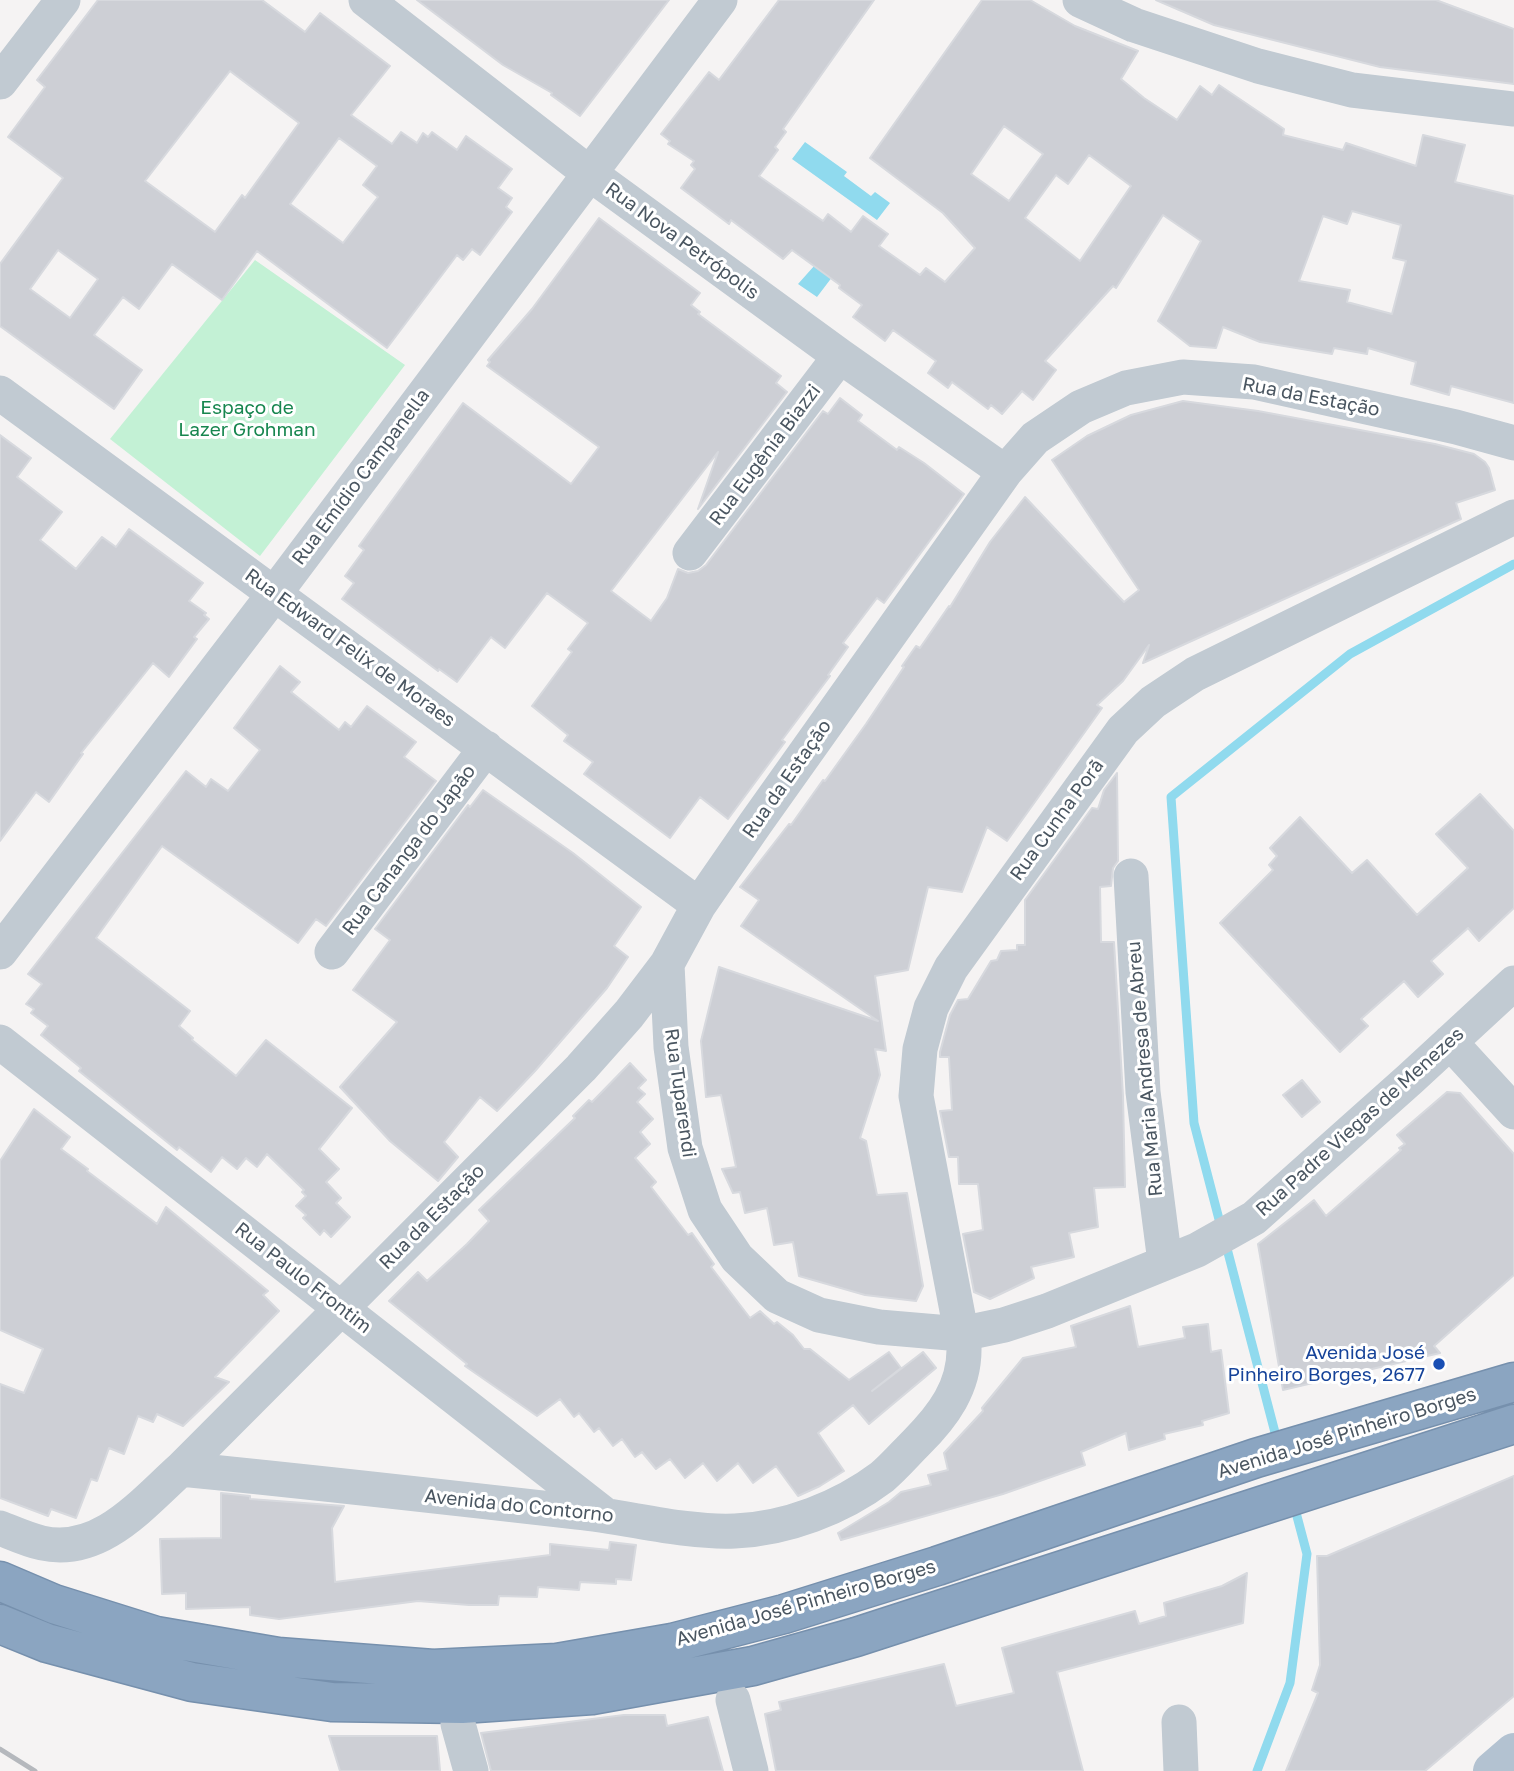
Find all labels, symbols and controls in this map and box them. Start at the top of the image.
street label: Rua Nova Petrópolis [601,178,763,304]
street label: Rua da Estação [1241,373,1381,421]
street label: Rua Eugênia Biazzi [705,380,825,530]
street label: Rua Emídio Campanella [287,385,435,569]
park label: Espaço de Lazer Grohman [178,397,316,441]
street label: Rua Edward Felix de Moraes [240,564,460,732]
street label: Rua da Estação [738,715,836,843]
street label: Rua Cunha Porã [1005,755,1109,885]
street label: Rua Cananga do Japão [337,760,481,940]
street label: Rua Maria Andresa de Abreu [1122,940,1168,1198]
street label: Rua Padre Viegas de Menezes [1251,1023,1469,1221]
street label: Rua Tuparendi [660,1027,700,1159]
street label: Rua da Estação [375,1160,489,1274]
street label: Rua Paulo Frontim [230,1218,376,1338]
place label: Avenida José Pinheiro Borges, 2677 [1227,1342,1425,1386]
marker: Avenida José Pinheiro Borges, 2677 [1431,1356,1447,1372]
street label: Avenida José Pinheiro Borges [1215,1383,1479,1483]
street label: Avenida do Contorno [423,1485,615,1527]
street label: Avenida José Pinheiro Borges [674,1555,938,1651]

